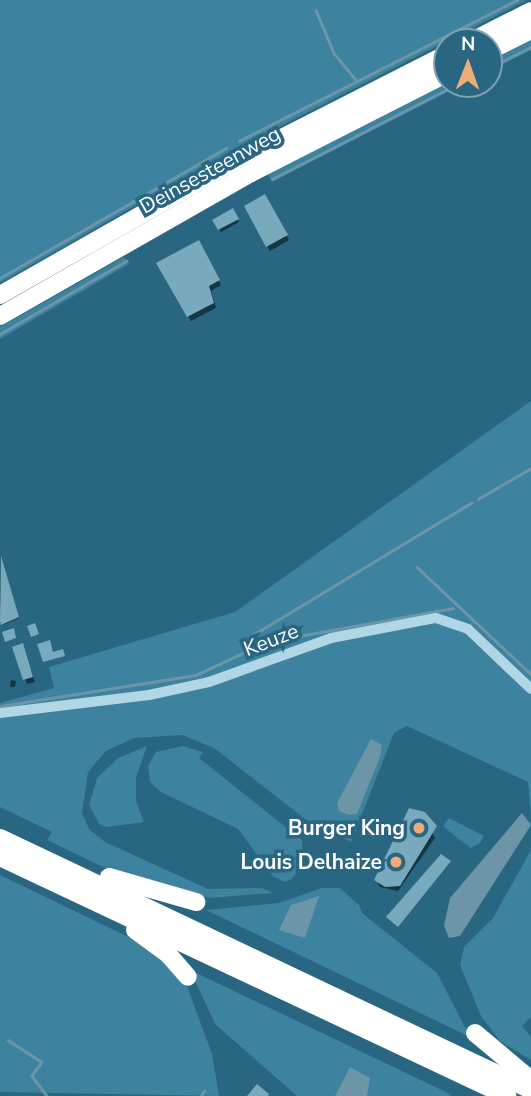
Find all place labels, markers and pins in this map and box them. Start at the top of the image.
place label: Burger King [288,815,405,841]
marker: Burger King [411,820,427,836]
place label: Louis Delhaize [240,849,382,875]
marker: Louis Delhaize [388,854,404,870]

